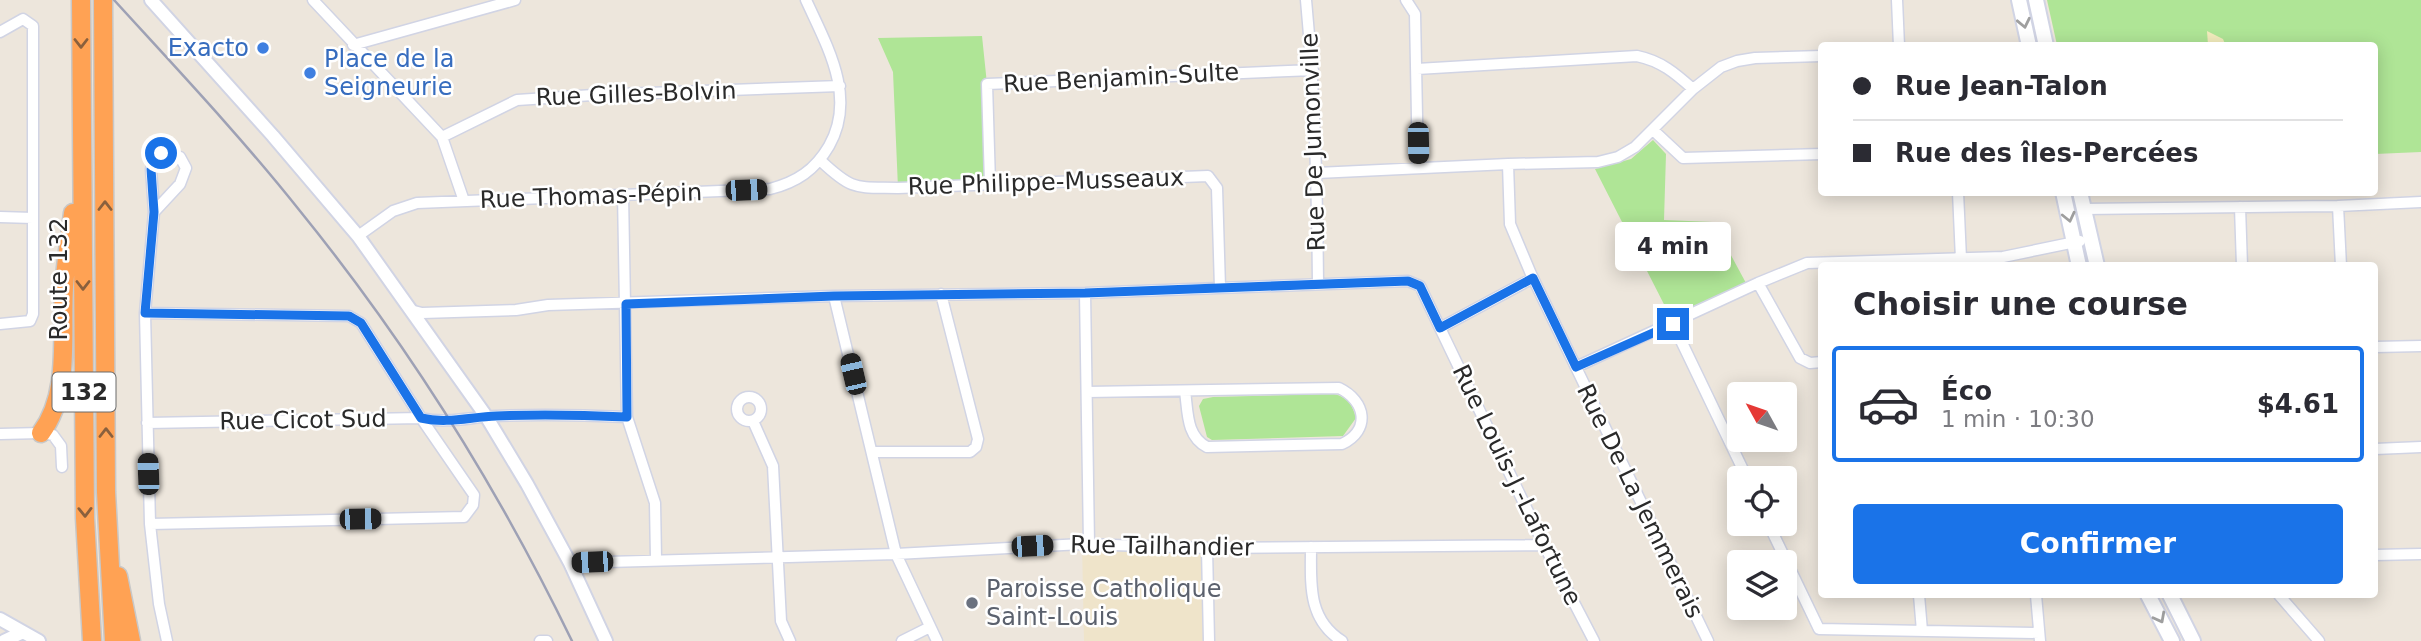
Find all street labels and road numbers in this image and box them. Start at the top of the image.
street label: Rue De Jumonville [1295,32,1331,252]
street label: Rue Benjamin-Sulte [1002,58,1240,98]
street label: Rue Gilles-Bolvin [535,77,737,111]
street label: Rue Philippe-Musseaux [907,163,1185,201]
street label: Rue Thomas-Pépin [479,178,703,214]
street label: Route 132 [45,217,73,341]
street label: Rue Louis-J.-Lafortune [1446,360,1588,610]
road number: 132 [52,372,116,412]
street label: Rue De La Jemmerais [1571,379,1709,623]
street label: Rue Cicot Sud [219,405,387,435]
street label: Rue Tailhandier [1070,530,1254,562]

